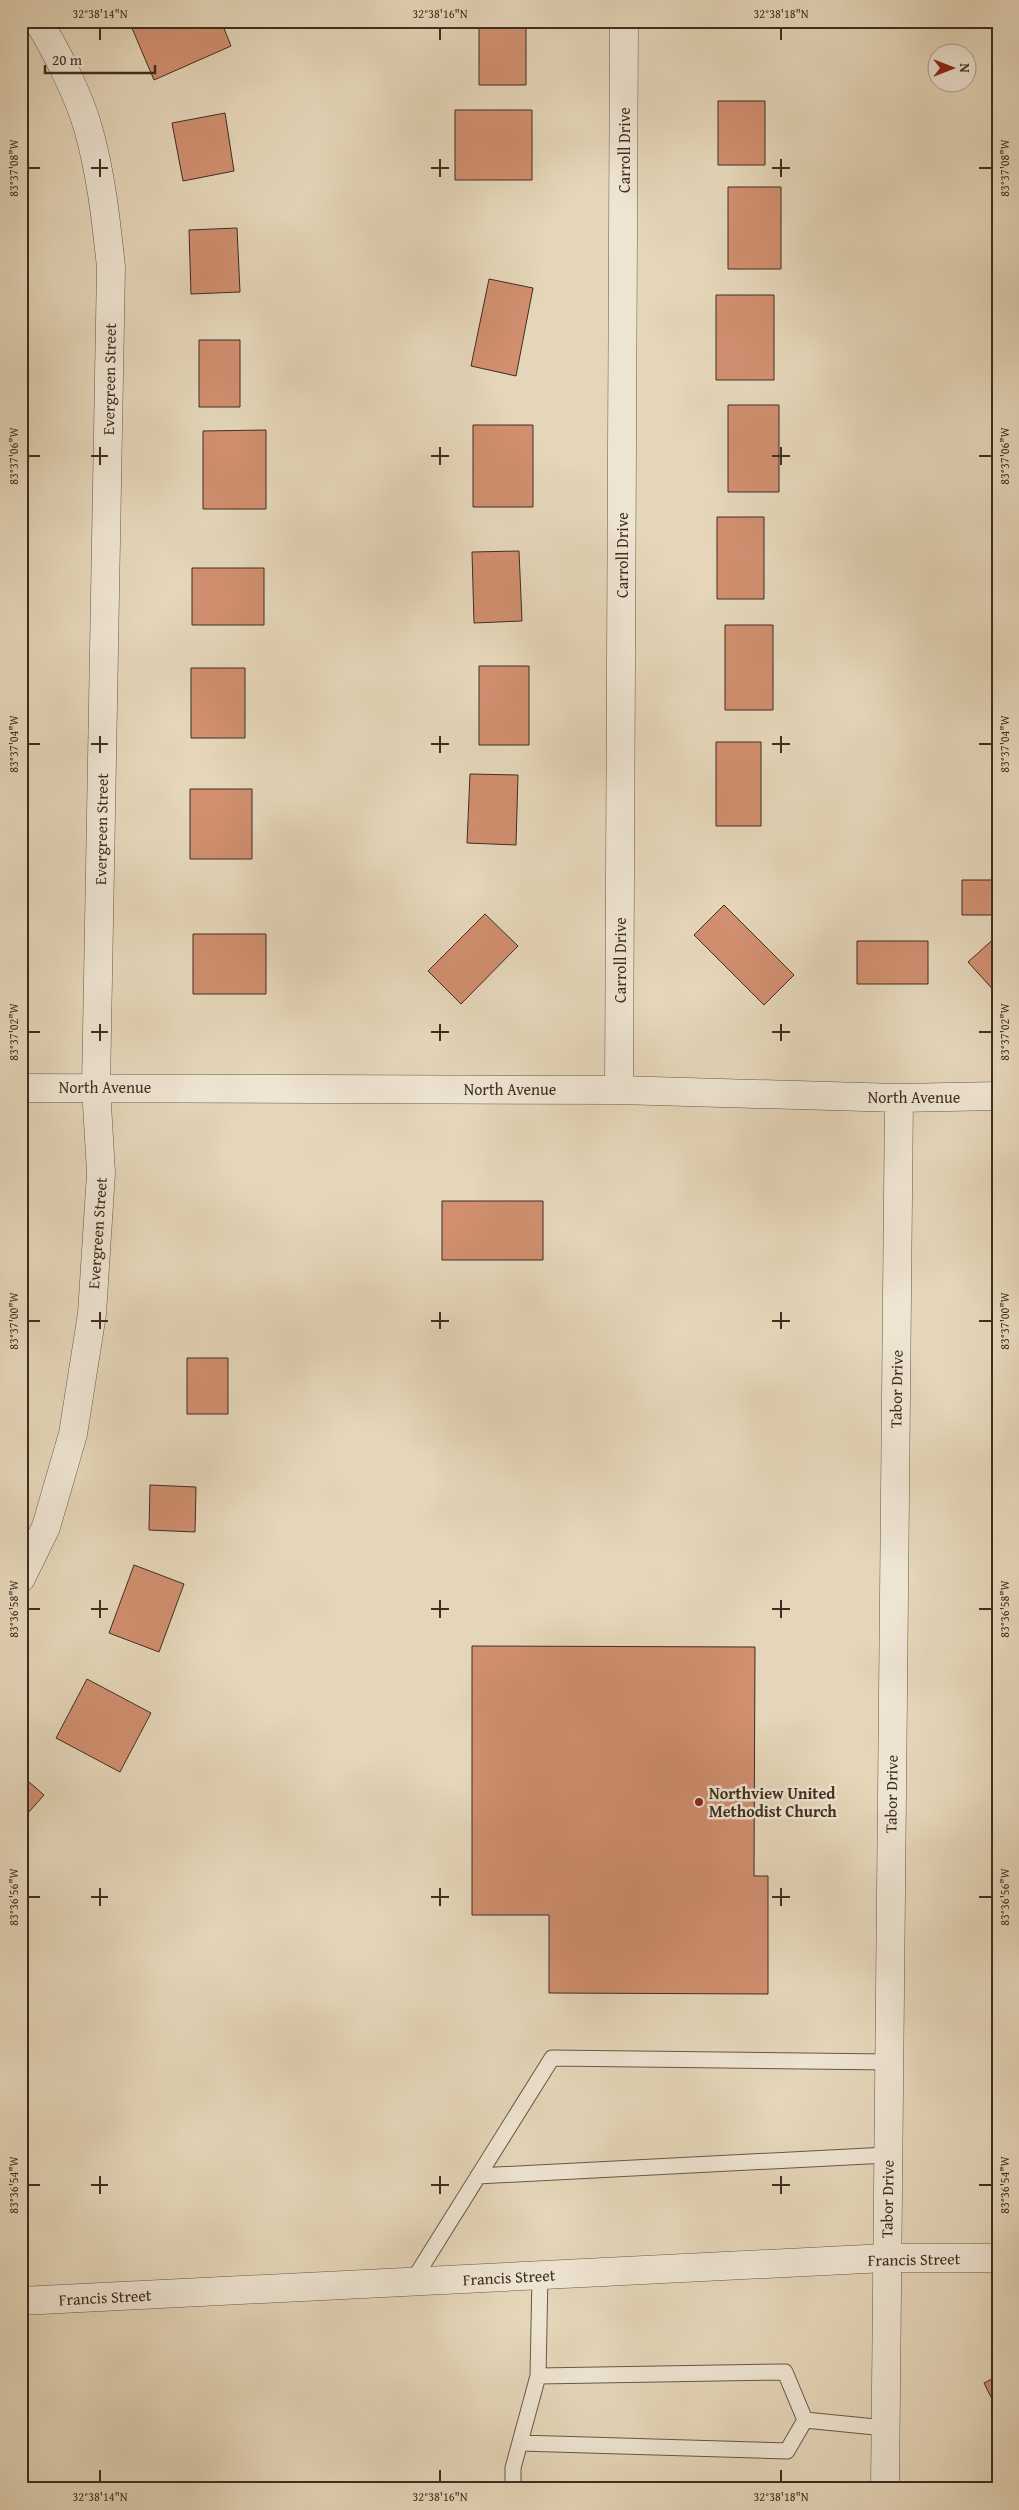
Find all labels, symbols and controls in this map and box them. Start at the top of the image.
text: 32°38'14"N [72,5,128,22]
text: 32°38'16"N [412,5,468,22]
text: 32°38'18"N [753,5,809,22]
scale bar [45,42,155,74]
north arrow [926,42,976,92]
text: 20 m [52,49,83,70]
text: N [955,63,975,73]
street label: Carroll Drive [612,107,636,193]
text: 83°37'08"W [5,138,22,197]
text: 83°37'08"W [996,138,1013,197]
street label: Evergreen Street [96,322,122,435]
text: 83°37'06"W [5,426,22,485]
text: 83°37'06"W [996,426,1013,485]
street label: Carroll Drive [610,512,634,598]
text: 83°37'04"W [5,714,22,773]
text: 83°37'04"W [996,714,1013,773]
street label: Evergreen Street [88,772,114,885]
street label: Carroll Drive [608,917,632,1003]
text: 83°37'02"W [5,1002,22,1061]
text: 83°37'02"W [996,1002,1013,1061]
street label: North Avenue [59,1075,151,1099]
street label: North Avenue [464,1077,556,1101]
street label: North Avenue [868,1085,960,1109]
street label: Evergreen Street [81,1176,113,1290]
text: 83°37'00"W [5,1291,22,1350]
text: 83°37'00"W [996,1291,1013,1350]
street label: Tabor Drive [883,1350,909,1428]
text: 83°36'58"W [5,1579,22,1638]
text: 83°36'58"W [996,1579,1013,1638]
street label: Tabor Drive [878,1755,904,1833]
place label: Northview United Methodist Church [709,1781,837,1823]
marker: Northview United Methodist Church [693,1796,705,1808]
text: 83°36'56"W [5,1867,22,1926]
text: 83°36'56"W [996,1867,1013,1926]
text: 83°36'54"W [5,2155,22,2214]
text: 83°36'54"W [996,2155,1013,2214]
street label: Tabor Drive [874,2160,900,2238]
street label: Francis Street [867,2246,961,2272]
street label: Francis Street [462,2263,556,2291]
street label: Francis Street [58,2283,152,2311]
text: 32°38'14"N [72,2488,128,2505]
text: 32°38'16"N [412,2488,468,2505]
text: 32°38'18"N [753,2488,809,2505]

